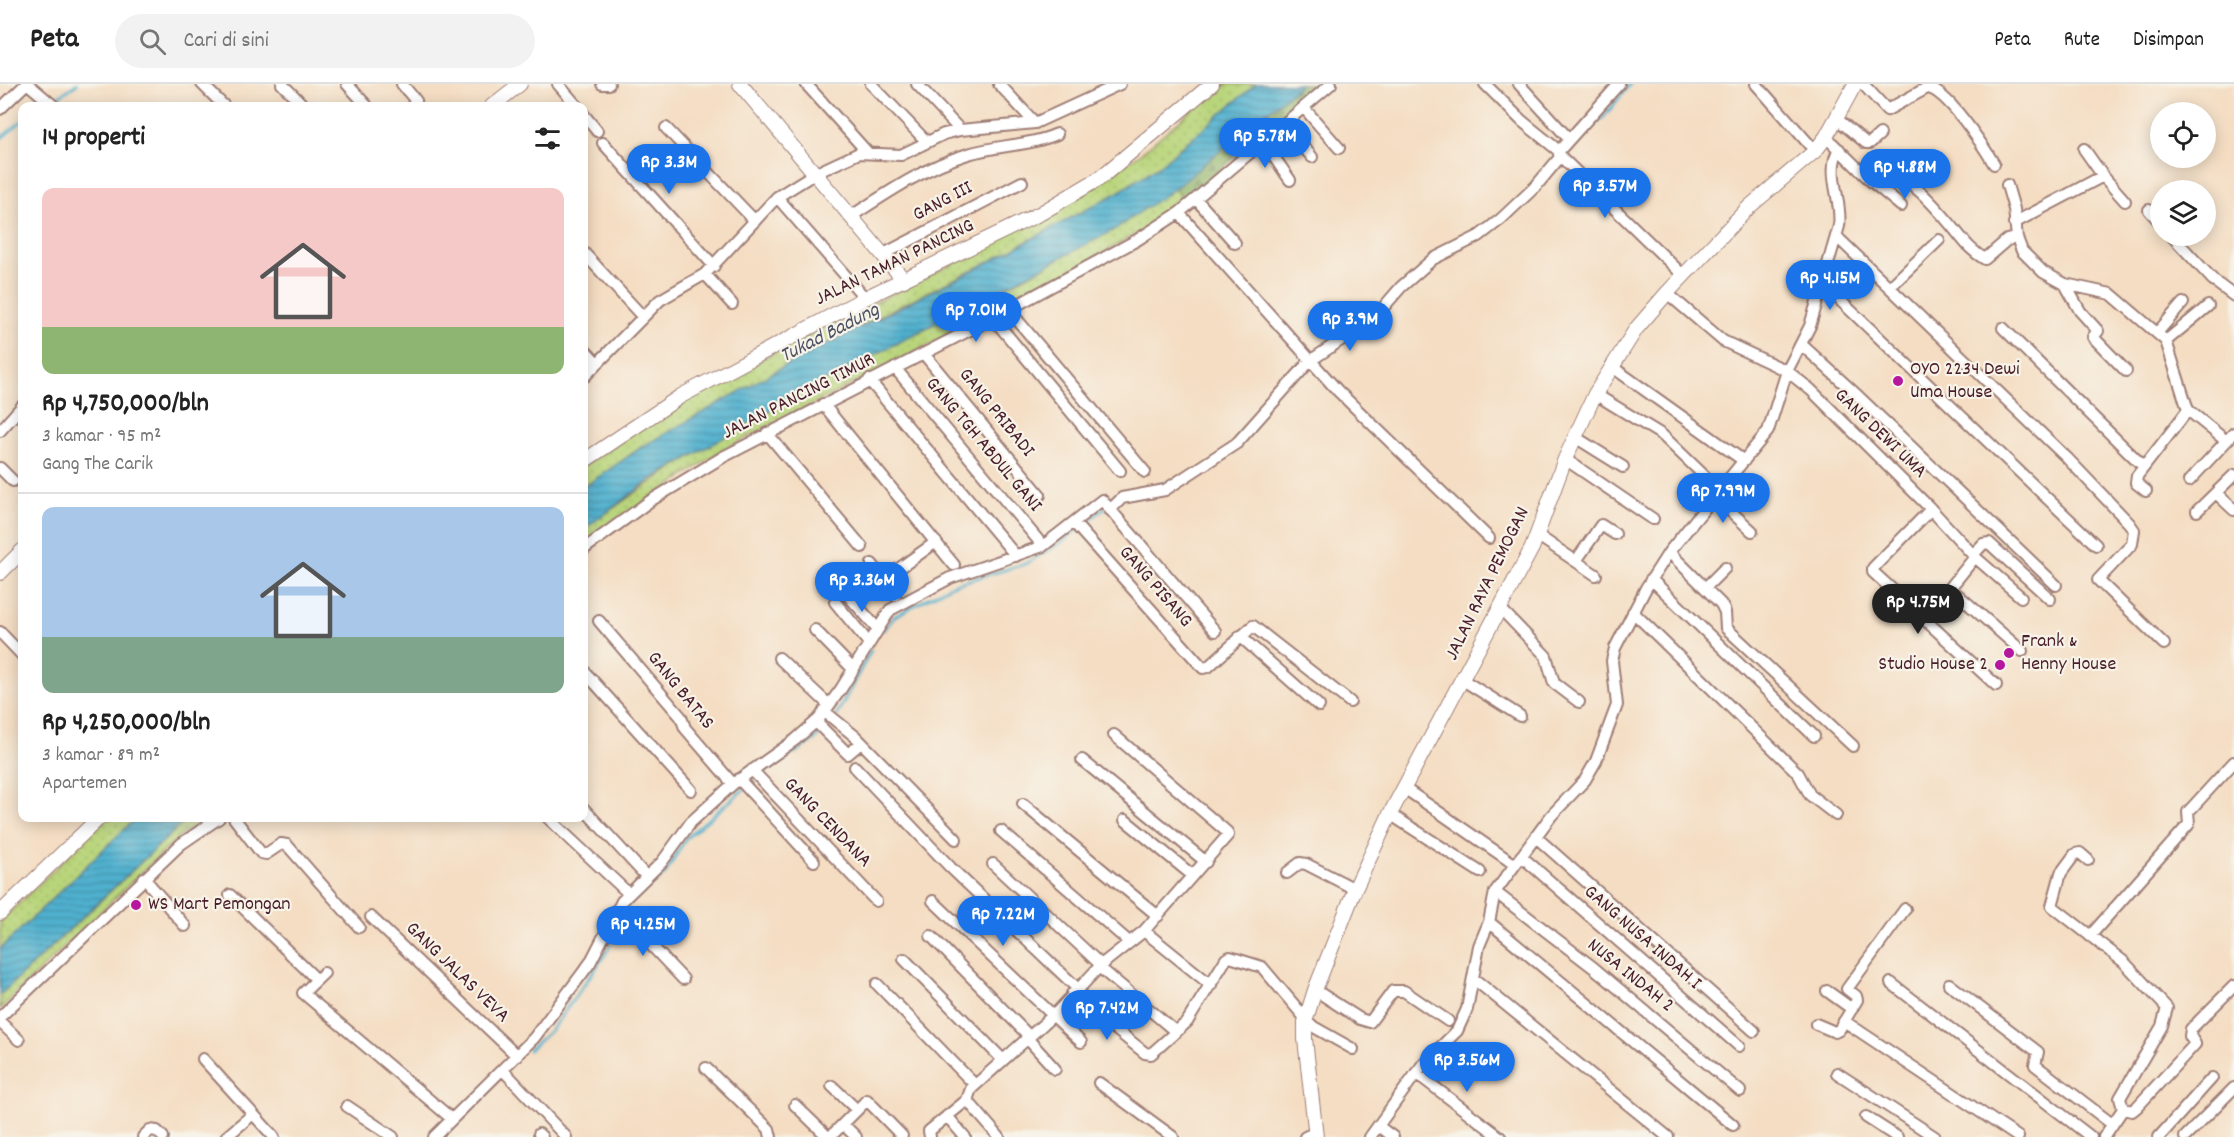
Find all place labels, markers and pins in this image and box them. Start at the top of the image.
pin: Rp 5.78M [1203,118,1327,169]
pin: Rp 3.3M [614,144,724,195]
pin: Rp 4.88M [1843,149,1967,200]
pin: Rp 3.57M [1543,168,1667,219]
pin: Rp 4.15M [1768,260,1892,311]
pin: Rp 7.01M [914,292,1038,343]
pin: Rp 3.9M [1295,301,1405,352]
place label: OYO 2234 Dewi Uma House [1910,356,2020,407]
marker: OYO 2234 Dewi Uma House [1891,374,1905,388]
pin: Rp 7.99M [1661,473,1785,524]
pin: Rp 3.36M [800,562,924,613]
pin: Rp 4.75M [1856,584,1980,635]
place label: Frank & Henny House [2021,628,2116,679]
marker: Frank & Henny House [2002,646,2016,660]
place label: Studio House 2 [1878,651,1988,679]
marker: Studio House 2 [1993,658,2007,672]
place label: WS Mart Pemongan [148,891,291,919]
pin: Rp 7.22M [941,896,1065,947]
marker: WS Mart Pemongan [129,898,143,912]
pin: Rp 4.25M [581,906,705,957]
pin: Rp 7.42M [1045,990,1169,1041]
pin: Rp 3.56M [1405,1042,1529,1093]

